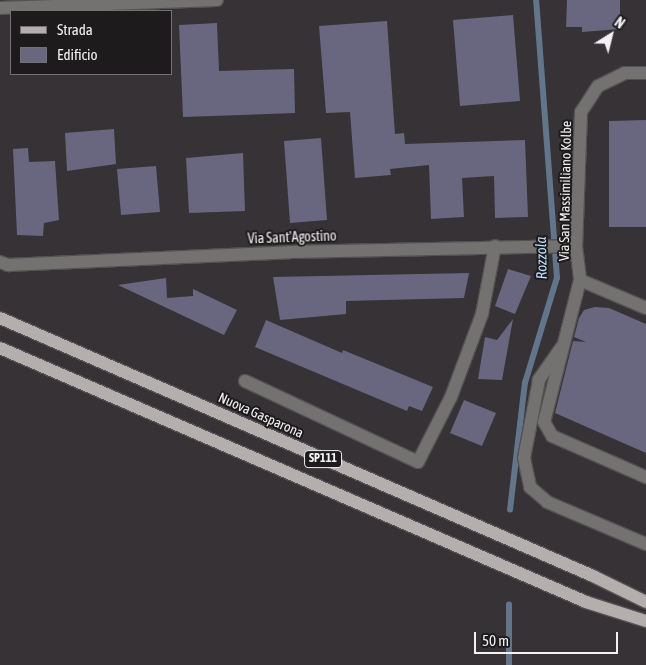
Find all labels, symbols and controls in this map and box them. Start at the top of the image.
legend [10,10,172,75]
north arrow [586,10,636,60]
text: N [612,14,628,32]
text: Strada [57,21,93,38]
text: Edificio [57,46,98,63]
street label: Via San Massimiliano Kolbe [555,121,575,261]
street label: Via Sant'Agostino [247,227,337,247]
water label: Rozzola [532,236,550,280]
street label: Nuova Gasparona [216,389,306,441]
road number: SP111 [303,449,343,468]
scale bar [476,622,620,654]
text: 50 m [482,632,509,649]

